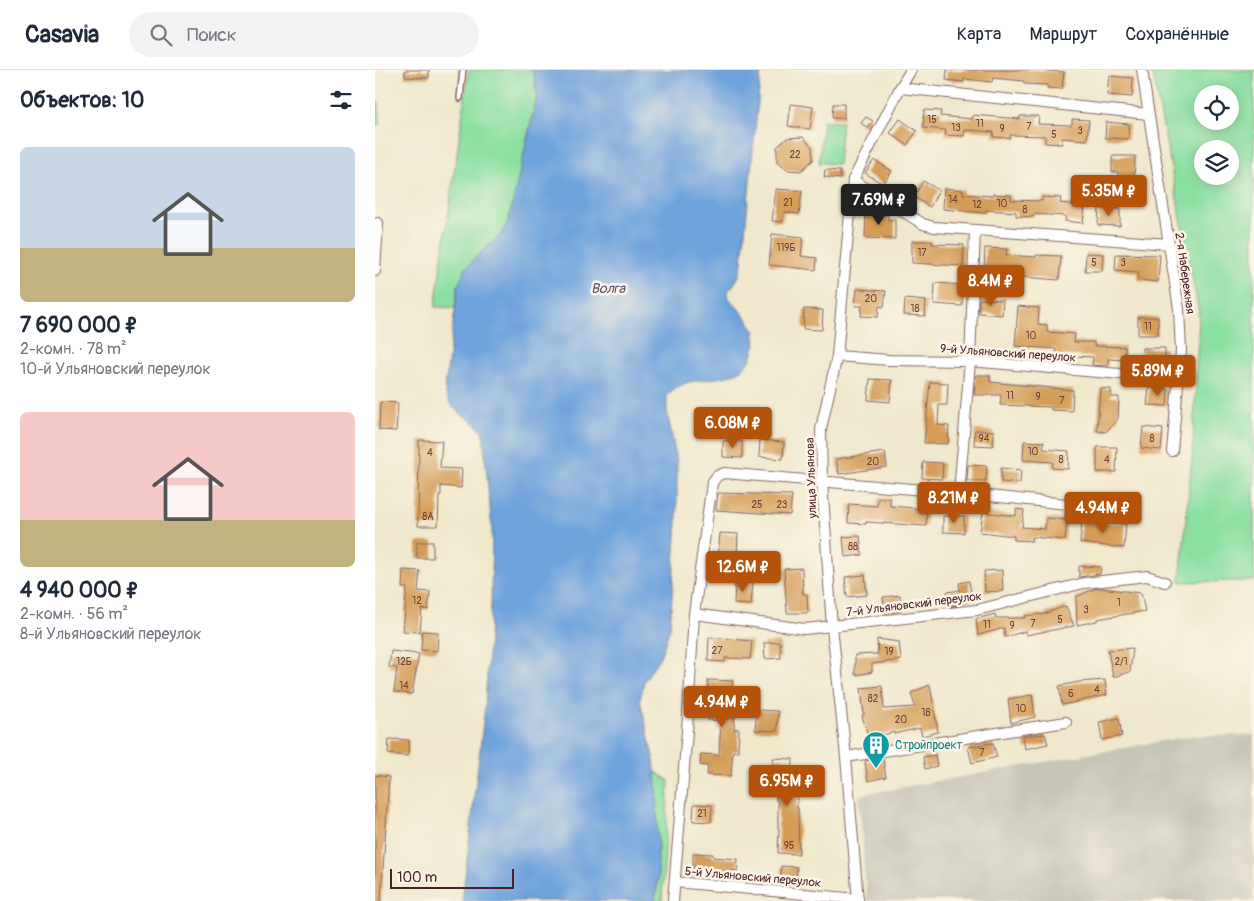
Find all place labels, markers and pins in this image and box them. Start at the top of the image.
pin: 5.35M ₽ [1063,174,1155,217]
pin: 7.69M ₽ [833,184,925,226]
pin: 8.4M ₽ [950,264,1032,307]
pin: 5.89M ₽ [1112,354,1204,397]
pin: 6.08M ₽ [687,406,779,449]
pin: 8.21M ₽ [908,482,1000,524]
pin: 4.94M ₽ [1057,492,1149,534]
pin: 12.6M ₽ [697,550,789,593]
pin: 4.94M ₽ [676,686,768,728]
building icon: Стройпроект [861,730,891,769]
place label: Стройпроект [895,738,963,753]
pin: 6.95M ₽ [741,764,833,807]

